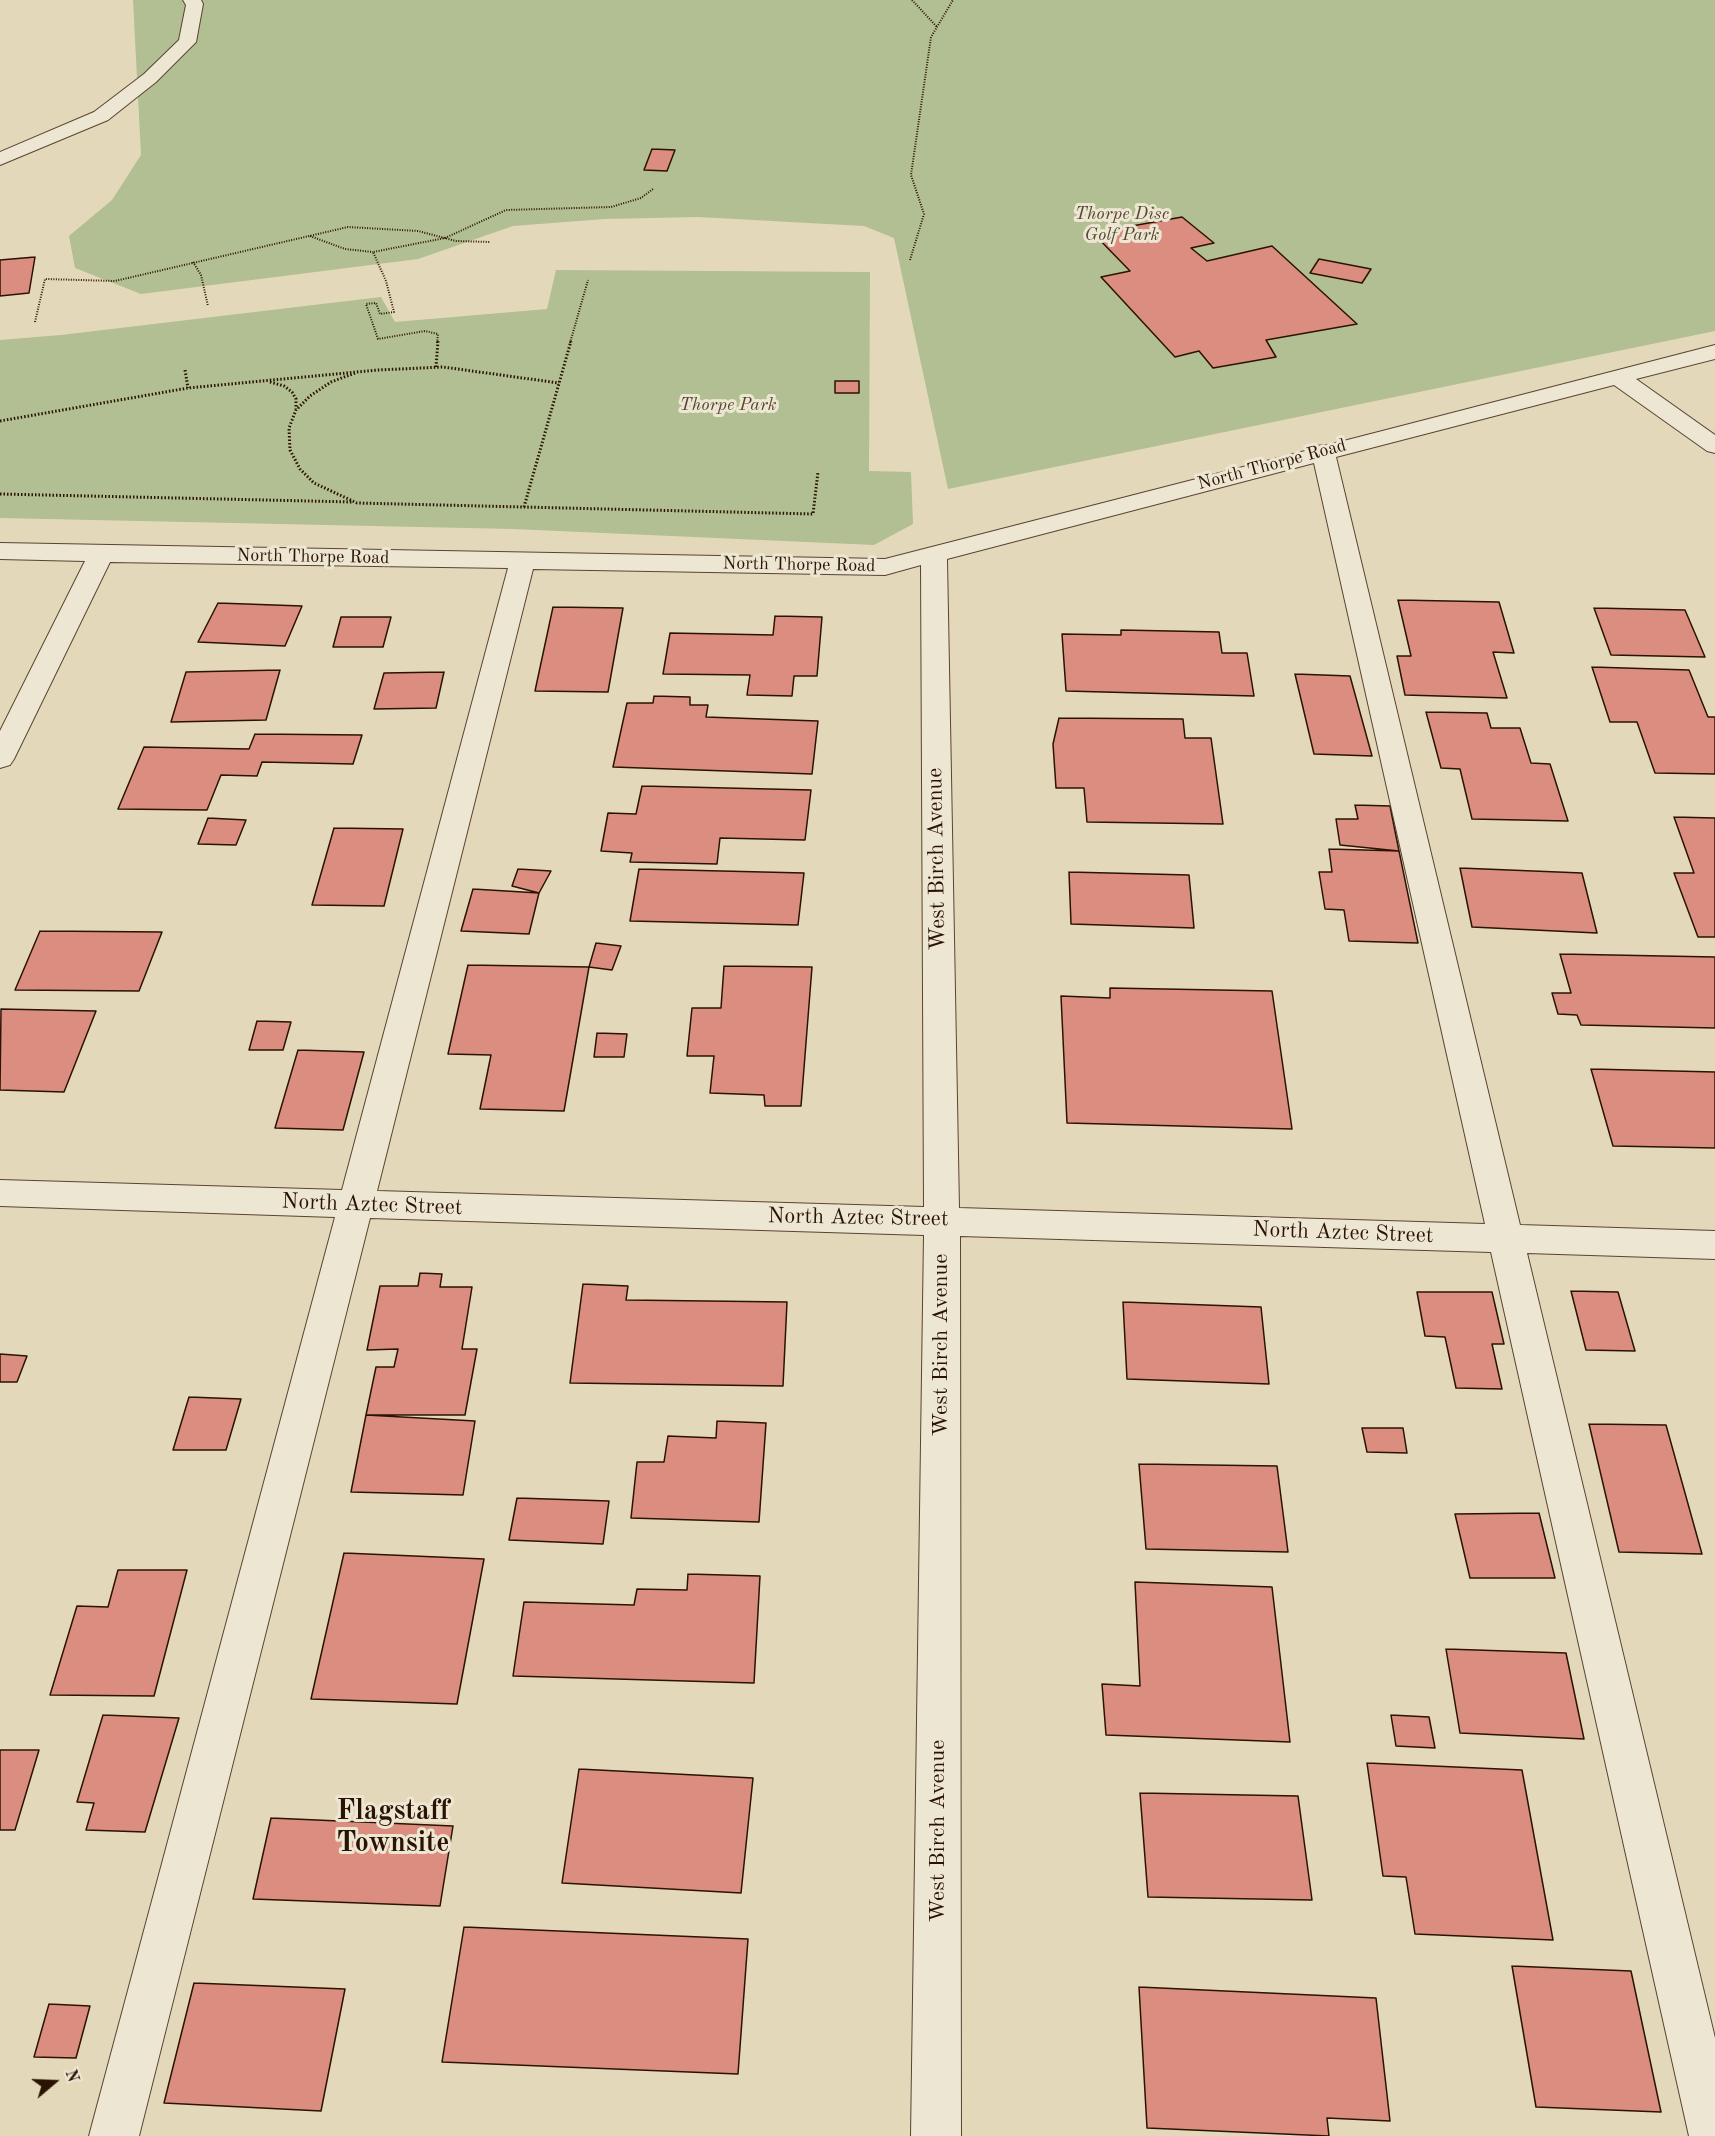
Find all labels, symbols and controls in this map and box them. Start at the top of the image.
park label: Thorpe Disc Golf Park [1075,203,1169,246]
park label: Thorpe Park [679,394,777,416]
street label: North Thorpe Road [1195,435,1349,495]
street label: North Thorpe Road [236,545,390,569]
street label: North Thorpe Road [722,553,876,577]
street label: West Birch Avenue [922,767,952,951]
street label: North Aztec Street [281,1189,463,1221]
street label: North Aztec Street [767,1203,949,1233]
street label: North Aztec Street [1252,1217,1434,1249]
street label: West Birch Avenue [928,1254,954,1436]
street label: West Birch Avenue [925,1740,951,1922]
district label: Flagstaff Townsite [336,1795,450,1861]
north arrow [24,2052,84,2112]
text: N [61,2068,81,2085]

